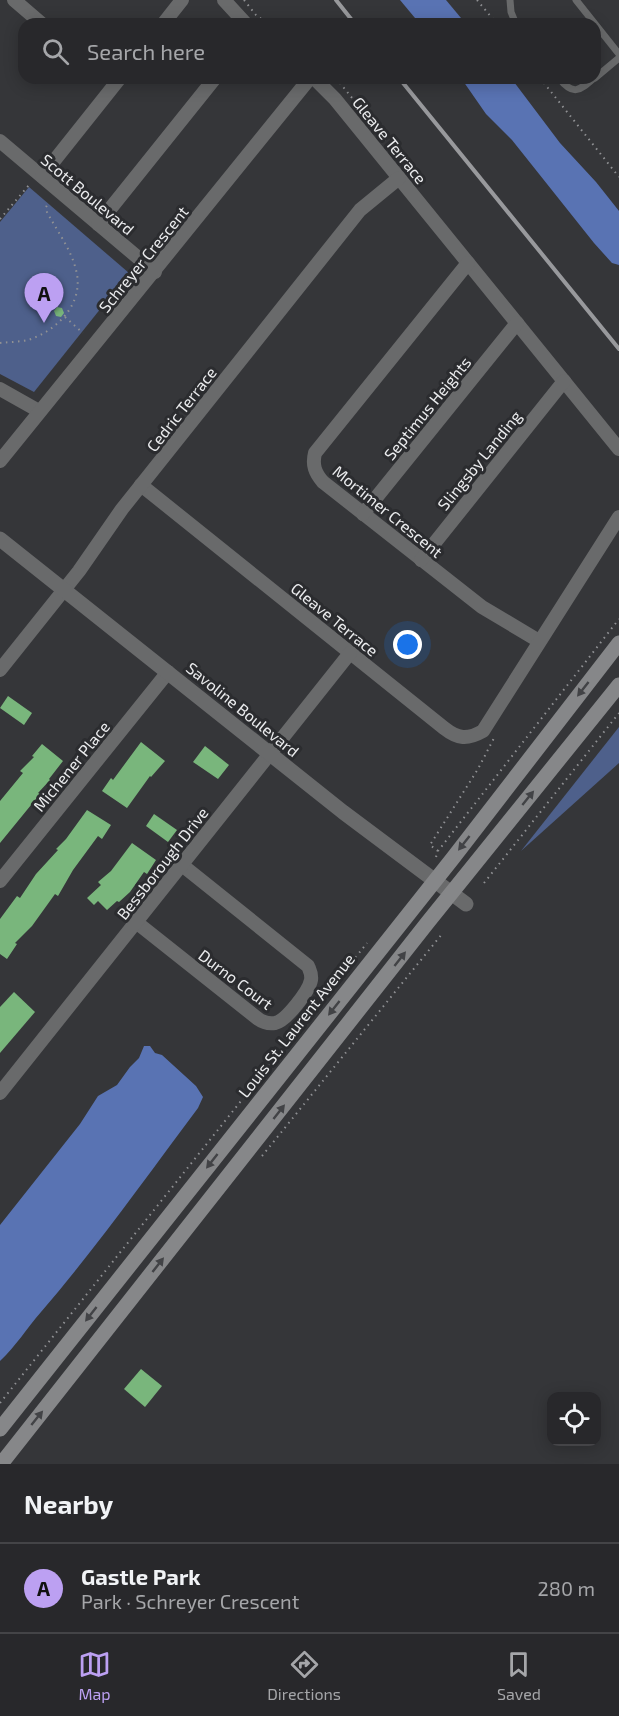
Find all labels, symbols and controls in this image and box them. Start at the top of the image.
search box [18,18,601,84]
icon: search [39,35,72,68]
text: Search here [87,38,205,64]
street label: Gleave Terrace [349,93,431,187]
street label: Scott Boulevard [38,150,138,238]
street label: Schreyer Crescent [94,202,192,316]
pin: A [24,274,63,323]
street label: Septimus Heights [380,353,474,463]
street label: Cedric Terrace [142,363,220,455]
street label: Slingsby Landing [433,406,525,514]
street label: Mortimer Crescent [329,461,447,561]
street label: Gleave Terrace [288,578,382,660]
your location [393,630,422,659]
street label: Savoline Boulevard [183,658,303,760]
one-way arrow [577,681,590,697]
street label: Michener Place [29,717,113,815]
one-way arrow [521,791,534,806]
street label: Bessborough Drive [112,803,212,923]
one-way arrow [458,835,470,851]
street label: Durno Court [195,945,277,1013]
street label: Louis St. Laurent Avenue [234,949,358,1101]
one-way arrow [393,951,406,967]
one-way arrow [328,1000,340,1015]
one-way arrow [272,1104,285,1120]
one-way arrow [207,1153,219,1168]
one-way arrow [152,1257,165,1273]
one-way arrow [86,1306,98,1321]
map controls [547,1392,601,1446]
button: locate [547,1392,601,1446]
one-way arrow [31,1410,44,1426]
text: Nearby [24,1488,113,1519]
text: Gastle Park [81,1563,201,1589]
text: A [37,1576,50,1600]
text: 280 m [538,1576,595,1600]
text: Park · Schreyer Crescent [81,1589,299,1613]
tab: Map [78,1648,111,1703]
tab: Directions [267,1648,341,1703]
tab: Saved [497,1648,541,1703]

